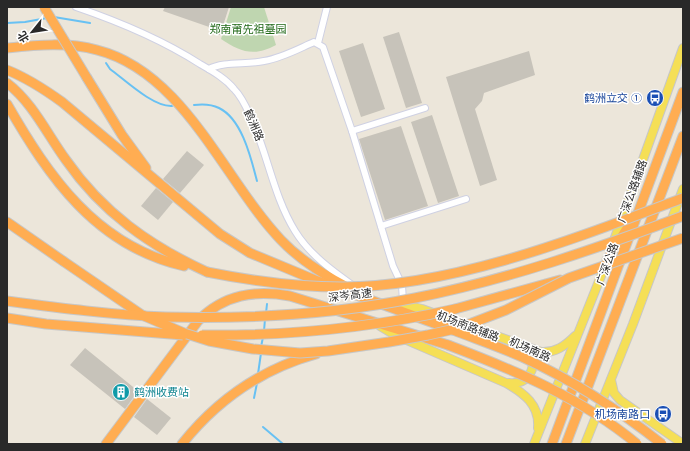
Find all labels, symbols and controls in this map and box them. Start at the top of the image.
north arrow [12,12,52,52]
park label: 郑南莆先祖墓园 [210,21,287,37]
text: 北 [14,28,33,46]
bus stop icon: 鹤洲立交 ① [645,88,665,108]
place label: 鹤洲立交 ① [584,90,642,106]
street label: 鹤洲路 [240,107,268,143]
street label: 广深公路辅路 [613,157,651,225]
street label: 广深公路 [592,241,622,287]
street label: 深岑高速 [327,284,373,306]
street label: 机场南路辅路 [434,307,502,345]
street label: 机场南路 [507,333,553,365]
building icon: 鹤洲收费站 [111,382,131,402]
place label: 鹤洲收费站 [134,384,189,400]
bus stop icon: 机场南路口 [653,404,673,424]
place label: 机场南路口 [595,406,650,422]

